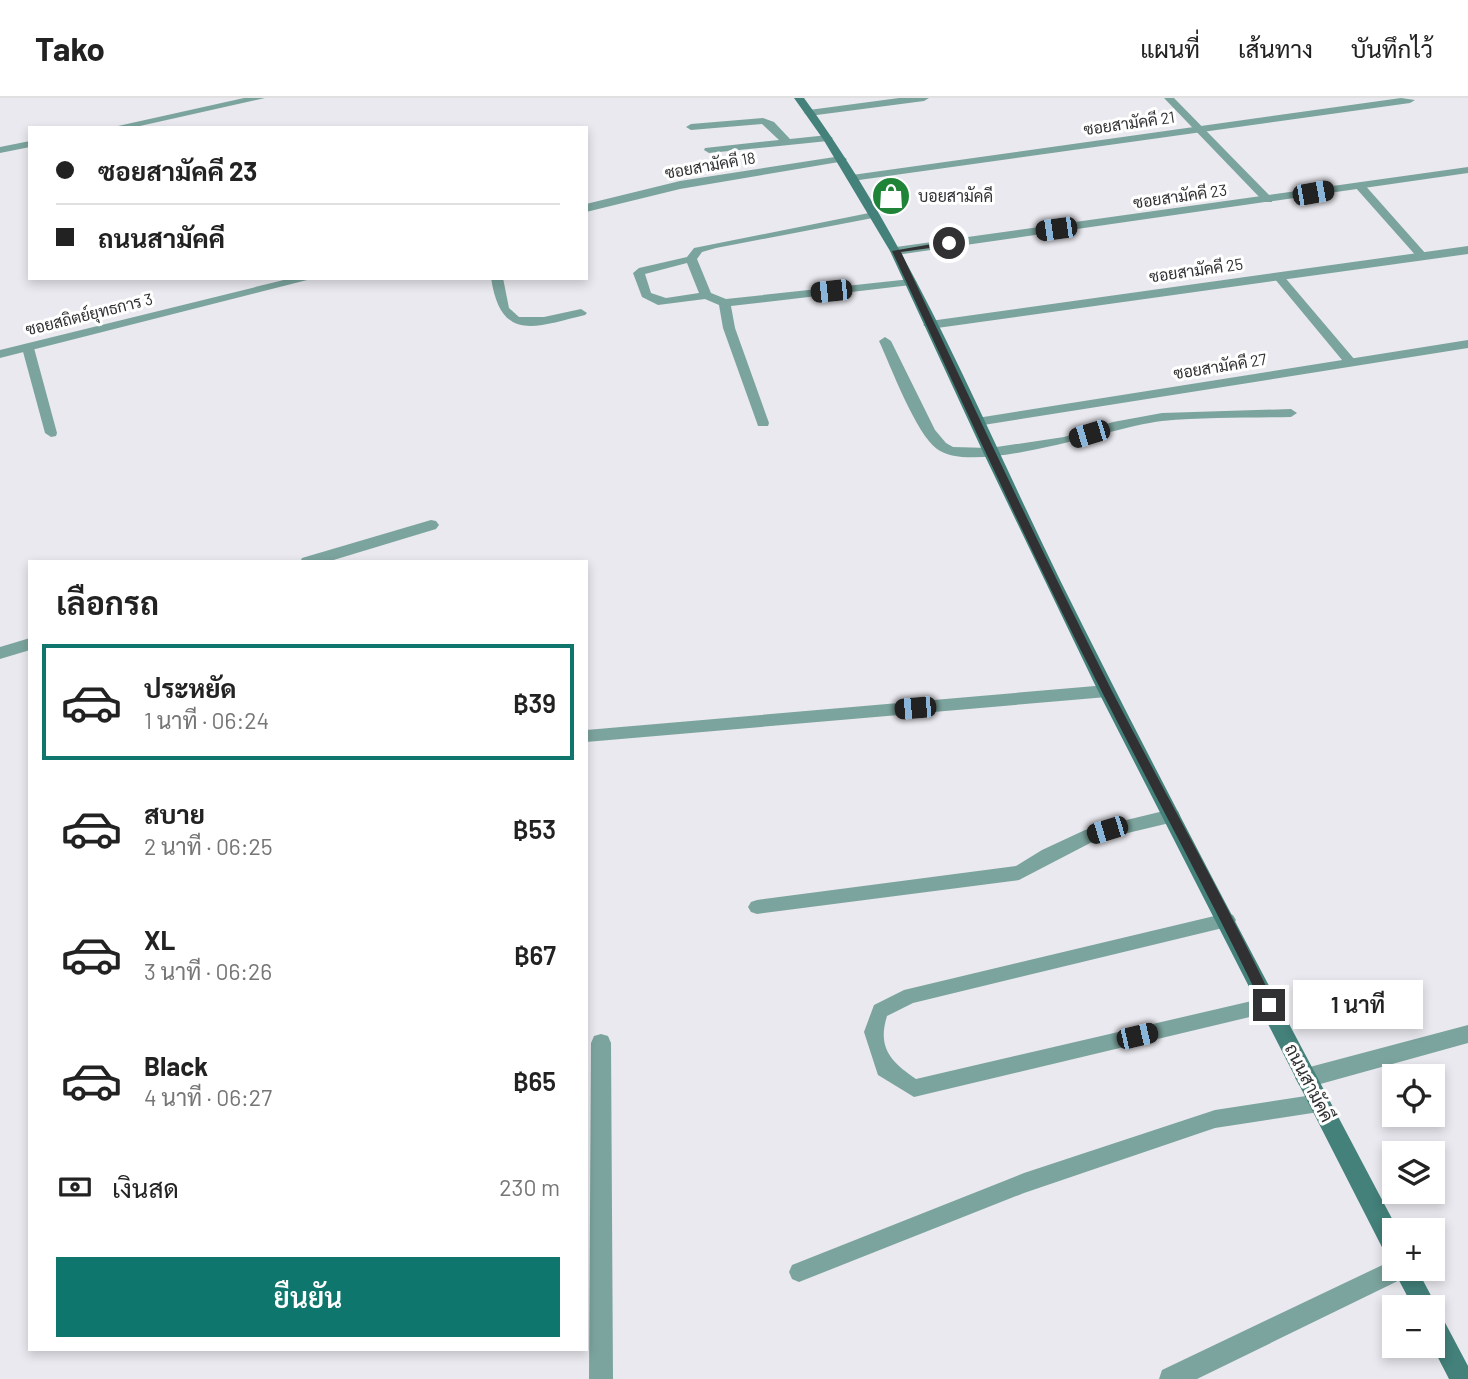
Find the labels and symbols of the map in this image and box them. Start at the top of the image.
street label: ซอยสามัคคี 21 [1082,106,1176,138]
street label: ซอยสามัคคี 18 [663,146,757,182]
shop icon: บอยสามัคคี [870,175,912,217]
street label: ซอยสามัคคี 23 [1132,179,1228,211]
car [1291,179,1336,207]
place label: บอยสามัคคี [918,185,993,205]
car [1034,216,1079,242]
route start [933,227,965,259]
street label: ซอยสามัคคี 25 [1148,253,1244,285]
car [810,278,853,304]
street label: ซอยสถิตย์ยุทธการ 3 [23,287,155,341]
street label: ซอยสามัคคี 27 [1172,348,1268,382]
car [1066,418,1113,450]
car [894,696,937,720]
car [1084,814,1131,846]
callout: 1 นาที [1294,981,1423,1030]
route end [1253,989,1285,1021]
car [1115,1021,1160,1051]
street label: ถนนสามัคคี [1281,1039,1340,1126]

